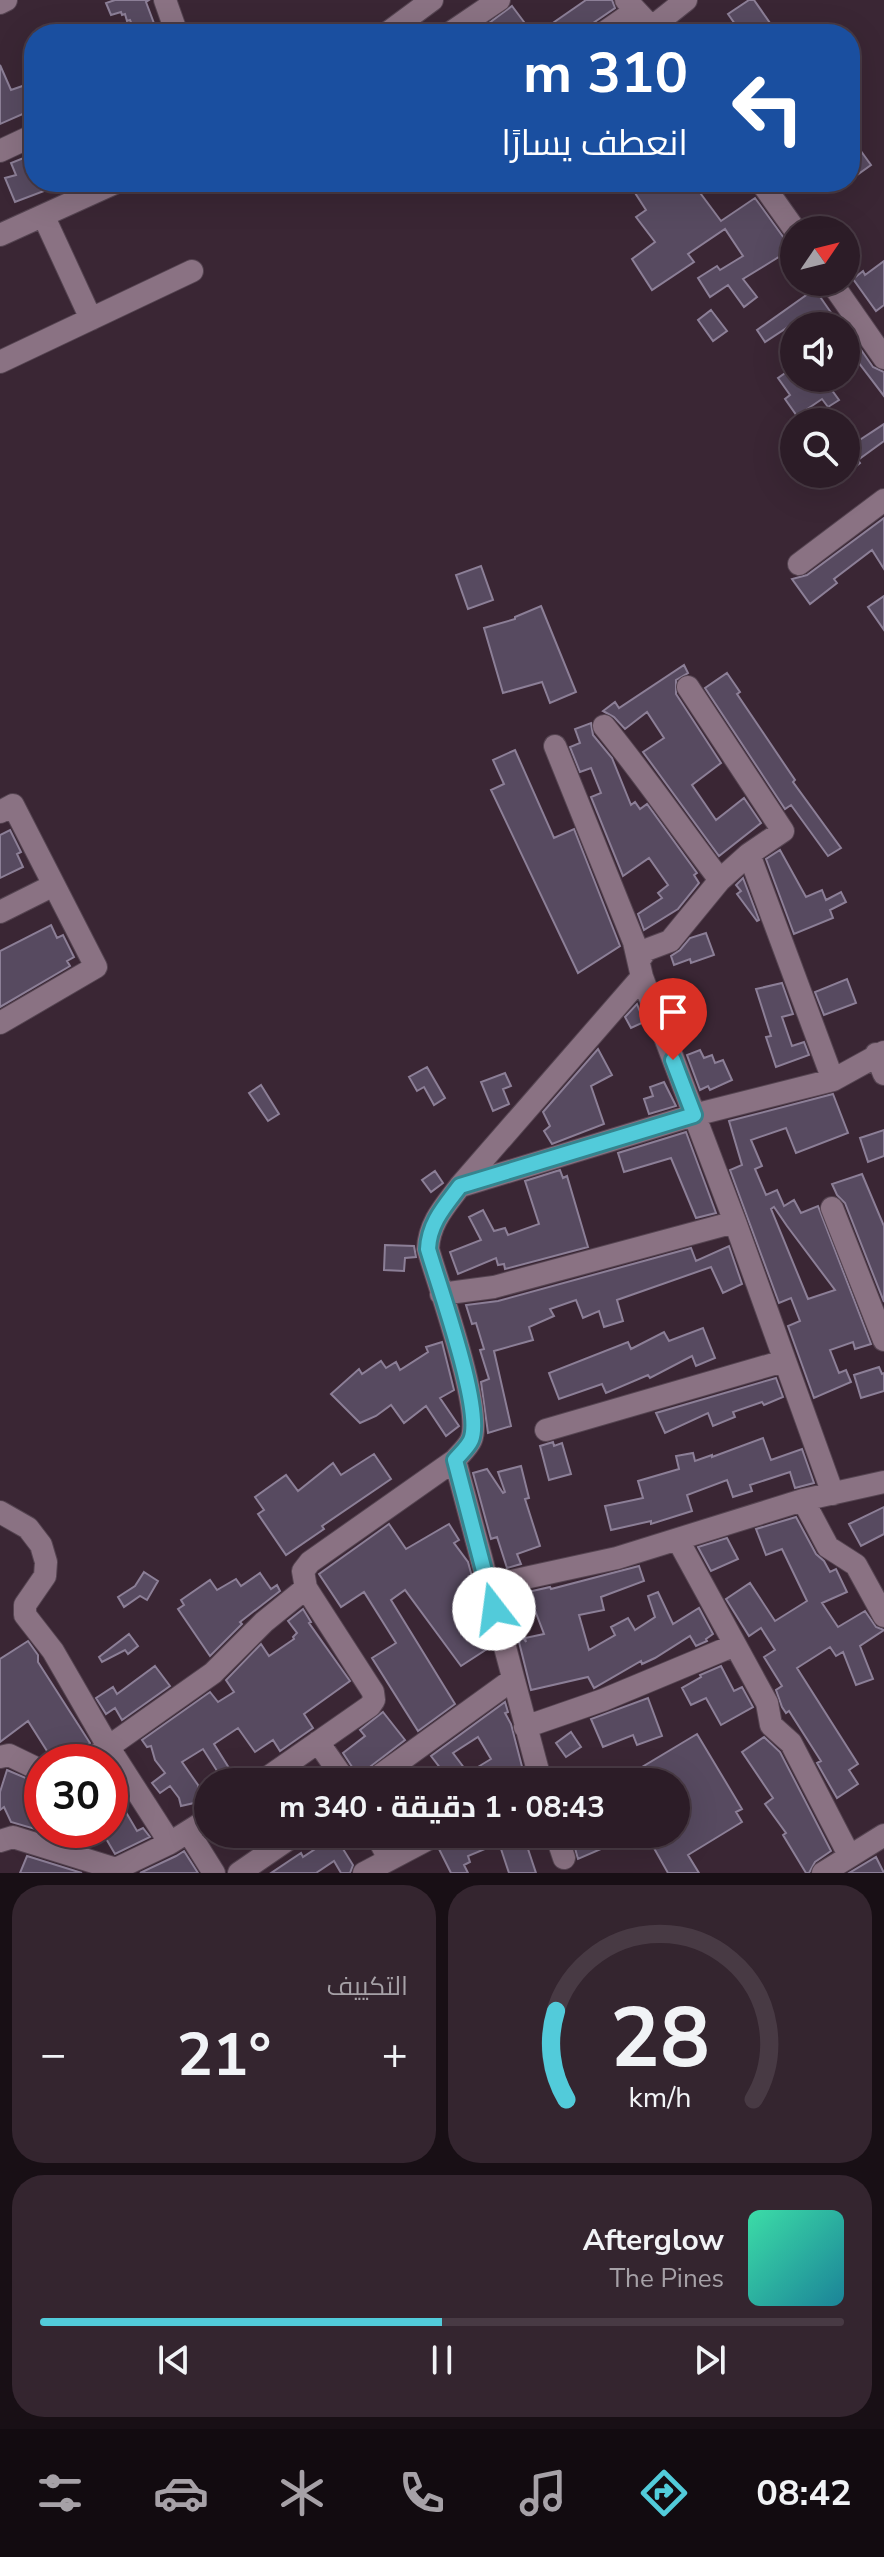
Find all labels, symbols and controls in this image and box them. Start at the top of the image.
text: 310 m [523,35,688,112]
icon: left [716,56,820,160]
text: انعطف يسارًا [501,119,688,168]
north arrow [780,216,860,296]
map controls [780,216,860,488]
button: sound [780,312,860,392]
button: search [780,408,860,488]
pin [639,978,707,1060]
icon: arrive [651,990,695,1034]
position arrow [452,1567,536,1651]
speed limit sign: 30 [24,1744,128,1848]
text: 08:43 · 1 دقيقة · 340 m [279,1787,605,1828]
text: التكييف [326,1969,408,2004]
text: 28 [610,1982,710,2095]
text: 21° [177,2014,271,2096]
text: − [40,2025,66,2085]
text: + [382,2025,408,2085]
text: km/h [629,2078,691,2117]
text: Afterglow [583,2220,724,2261]
text: The Pines [609,2261,724,2296]
icon: previous [152,2338,196,2382]
icon: pause [420,2338,464,2382]
icon: next [688,2338,732,2382]
icon: filters [32,2465,88,2521]
icon: car [153,2465,209,2521]
icon: climate [274,2465,330,2521]
icon: phone [394,2465,450,2521]
icon: music [515,2465,571,2521]
icon: directions [636,2465,692,2521]
text: 08:42 [756,2469,852,2518]

